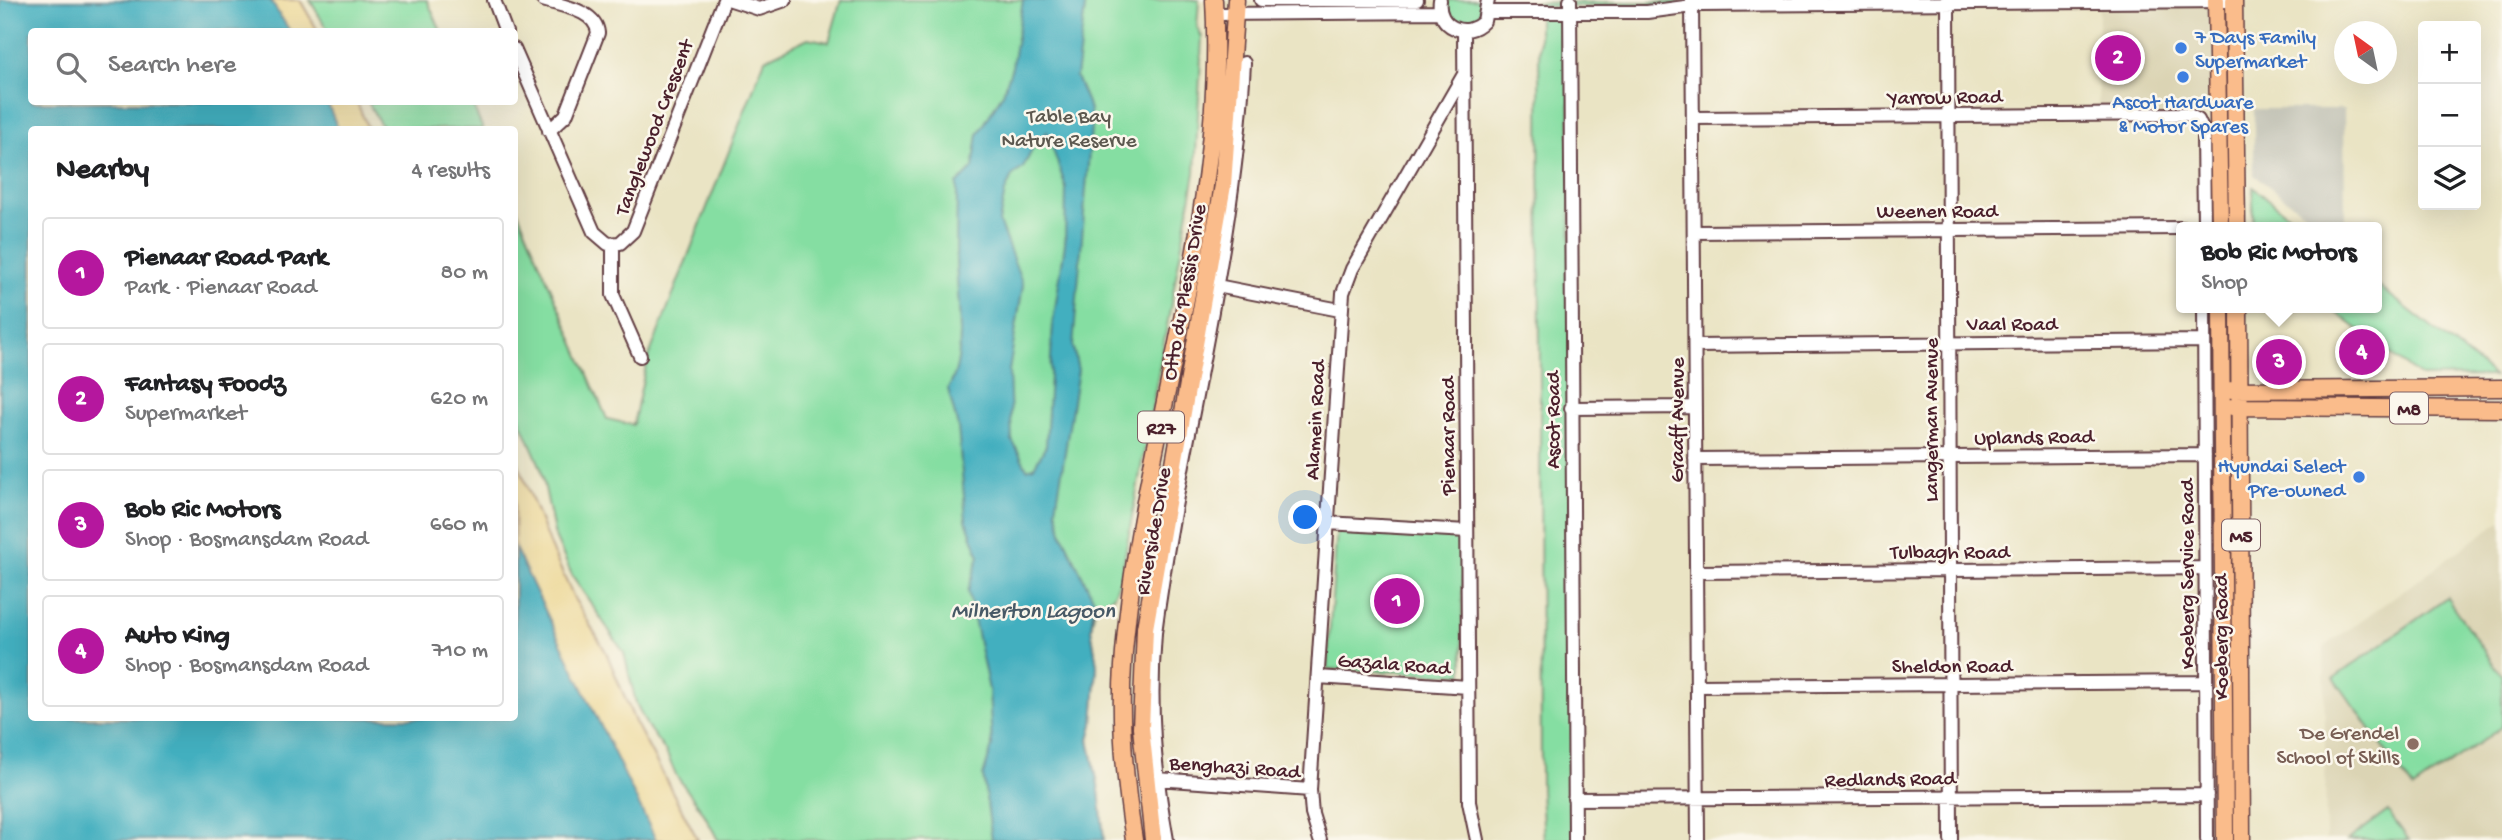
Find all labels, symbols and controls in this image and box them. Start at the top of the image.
north arrow [2334,21,2397,84]
map controls [2418,21,2481,210]
button: + [2418,21,2481,84]
place label: 7 Days Family Supermarket [2194,27,2316,76]
search box [28,28,518,105]
pin: 2 [2095,32,2141,84]
street label: Tanglewood Crescent [611,35,702,221]
marker: 7 Days Family Supermarket [2173,40,2189,56]
icon: search [52,48,90,86]
text: Search here [108,51,236,82]
marker: Ascot Hardware & Motor Spares [2175,69,2191,85]
button: − [2418,84,2481,147]
street label: Yarrow Road [1886,86,2004,113]
place label: Ascot Hardware & Motor Spares [2112,92,2255,141]
park label: Table Bay Nature Reserve [1002,106,1138,155]
button: layers [2418,147,2481,210]
text: Nearby [56,154,149,189]
text: 4 results [411,158,490,185]
street label: Otto du Plessis Drive [1159,201,1214,383]
street label: Weenen Road [1876,201,1999,226]
popup [2176,222,2382,313]
text: Bob Ric Motors [2201,239,2357,270]
text: Pienaar Road Park [125,244,328,275]
text: 1 [76,260,86,287]
text: 80 m [441,260,488,287]
text: Shop [2201,270,2248,297]
text: Park · Pienaar Road [125,275,317,302]
street label: Vaal Road [1966,314,2059,339]
pin: 4 [2339,326,2385,378]
pin: 3 [2256,336,2302,388]
street label: Langerman Avenue [1921,337,1946,502]
street label: Graaff Avenue [1667,356,1692,483]
street label: Alamein Road [1302,358,1333,481]
text: Fantasy Foodz [125,370,286,401]
street label: Ascot Road [1543,370,1568,469]
street label: Pienaar Road [1438,375,1463,496]
text: 2 [75,386,87,413]
text: 620 m [430,386,488,413]
road number: M8 [2390,392,2428,424]
text: Supermarket [125,401,247,428]
road number: R27 [1138,412,1184,442]
street label: Uplands Road [1974,426,2096,453]
place label: Hyundai Select Pre-owned [2218,456,2347,505]
street label: Riverside Drive [1132,465,1179,597]
marker: Hyundai Select Pre-owned [2351,469,2367,485]
street label: Koeberg Service Road [2177,477,2202,669]
text: Bob Ric Motors [125,496,280,527]
your location [1288,500,1322,534]
text: 3 [75,512,87,539]
text: 660 m [430,512,488,539]
road number: M5 [2222,520,2260,550]
text: Shop · Bosmansdam Road [125,527,368,554]
street label: Tulbagh Road [1889,542,2011,567]
street label: Koeberg Road [2211,573,2236,700]
pin: 1 [1374,575,1420,627]
water label: Milnerton Lagoon [951,599,1116,626]
text: Auto King [125,622,230,653]
text: 4 [76,638,86,665]
text: 710 m [432,638,488,665]
street label: Gazala Road [1337,650,1453,683]
text: Shop · Bosmansdam Road [125,653,368,680]
street label: Sheldon Road [1892,656,2014,681]
place label: De Grendel School of Skills [2277,723,2400,772]
marker: De Grendel School of Skills [2405,736,2421,752]
street label: Benghazi Road [1167,752,1303,787]
street label: Redlands Road [1824,768,1958,795]

